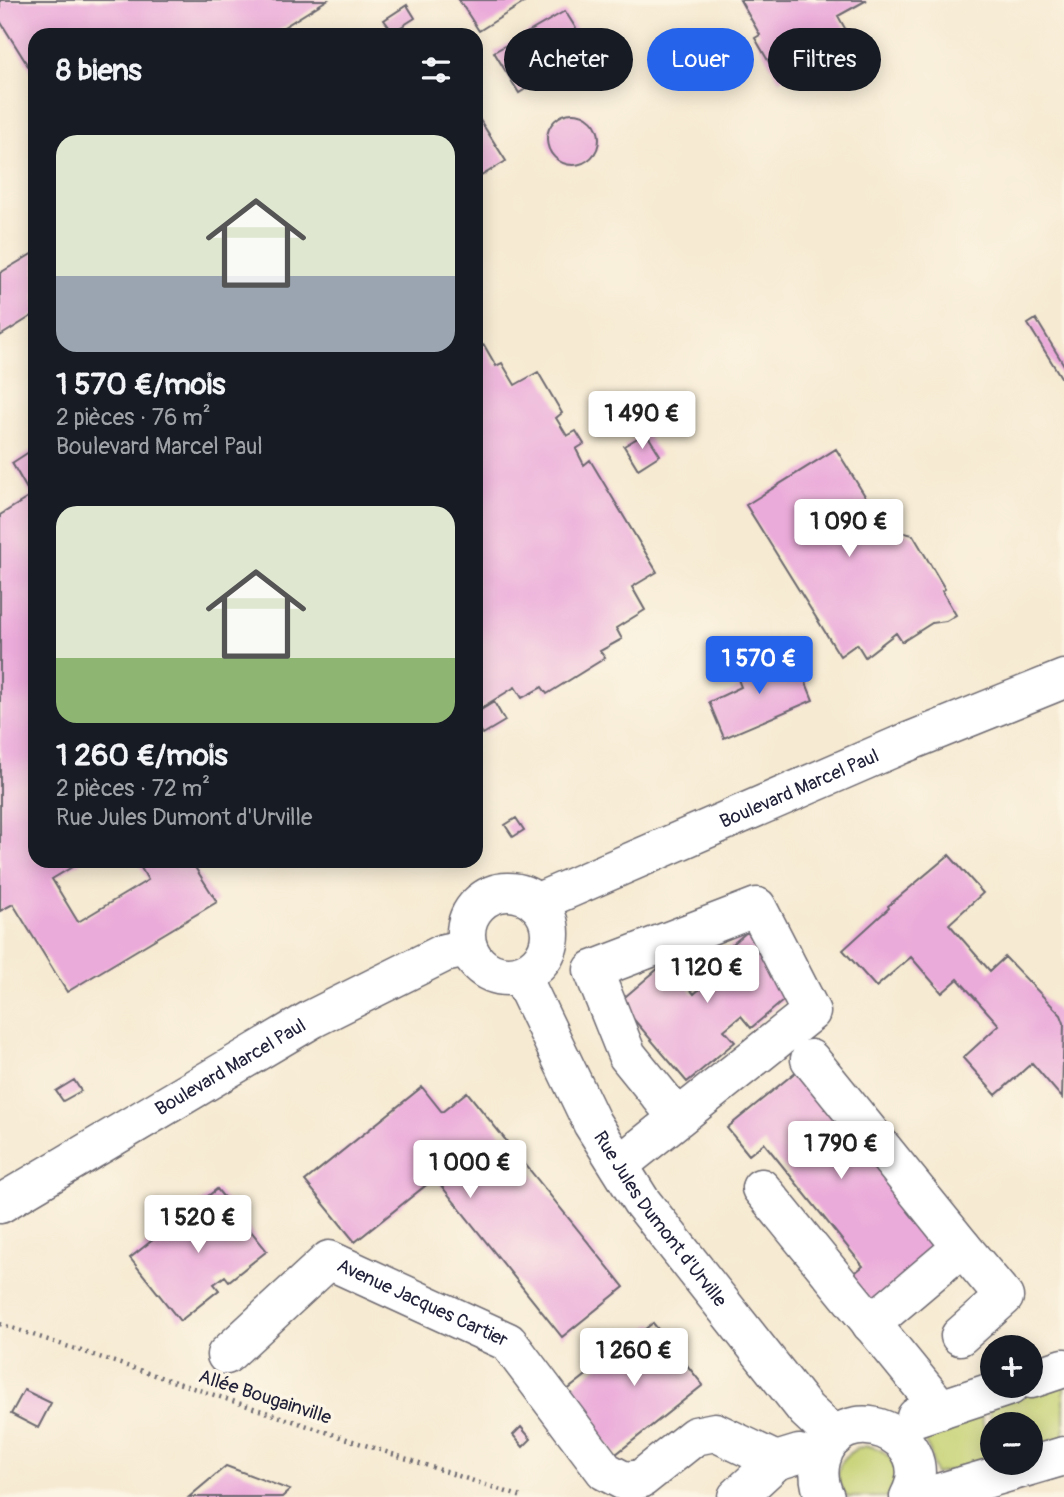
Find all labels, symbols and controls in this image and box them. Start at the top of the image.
chip: Acheter [504,28,633,91]
chip: Louer [647,28,754,91]
chip: Filtres [768,28,881,91]
icon: filters [417,51,455,89]
text: 8 biens [56,52,142,89]
icon: home [193,180,319,306]
text: 1 570 €/mois [56,366,225,403]
pin: 1 490 € [577,392,707,451]
text: 1 490 € [604,399,680,428]
text: 2 pièces · 76 m² [56,403,211,432]
text: Boulevard Marcel Paul [56,432,263,461]
pin: 1 090 € [784,500,914,559]
text: 1 090 € [810,507,888,536]
icon: home [193,551,319,677]
pin: 1 570 € [694,636,824,696]
text: 1 570 € [722,644,796,673]
text: 1 260 €/mois [56,737,228,774]
street label: Boulevard Marcel Paul [716,744,883,834]
text: 2 pièces · 72 m² [56,774,210,803]
text: Rue Jules Dumont d'Urville [56,803,312,832]
pin: 1 120 € [642,946,772,1005]
text: 1 120 € [671,953,743,982]
street label: Boulevard Marcel Paul [151,1013,310,1121]
pin: 1 790 € [776,1122,906,1181]
street label: Rue Jules Dumont d'Urville [588,1127,732,1312]
text: 1 790 € [804,1129,878,1158]
pin: 1 000 € [405,1140,535,1200]
text: 1 000 € [429,1148,511,1177]
pin: 1 520 € [133,1196,263,1255]
text: 1 520 € [160,1203,236,1232]
street label: Avenue Jacques Cartier [333,1253,512,1352]
pin: 1 260 € [569,1328,699,1388]
map controls [980,1335,1043,1475]
button: + [980,1335,1043,1398]
text: 1 260 € [596,1336,672,1365]
street label: Allée Bougainville [196,1364,335,1430]
button: − [980,1412,1043,1475]

